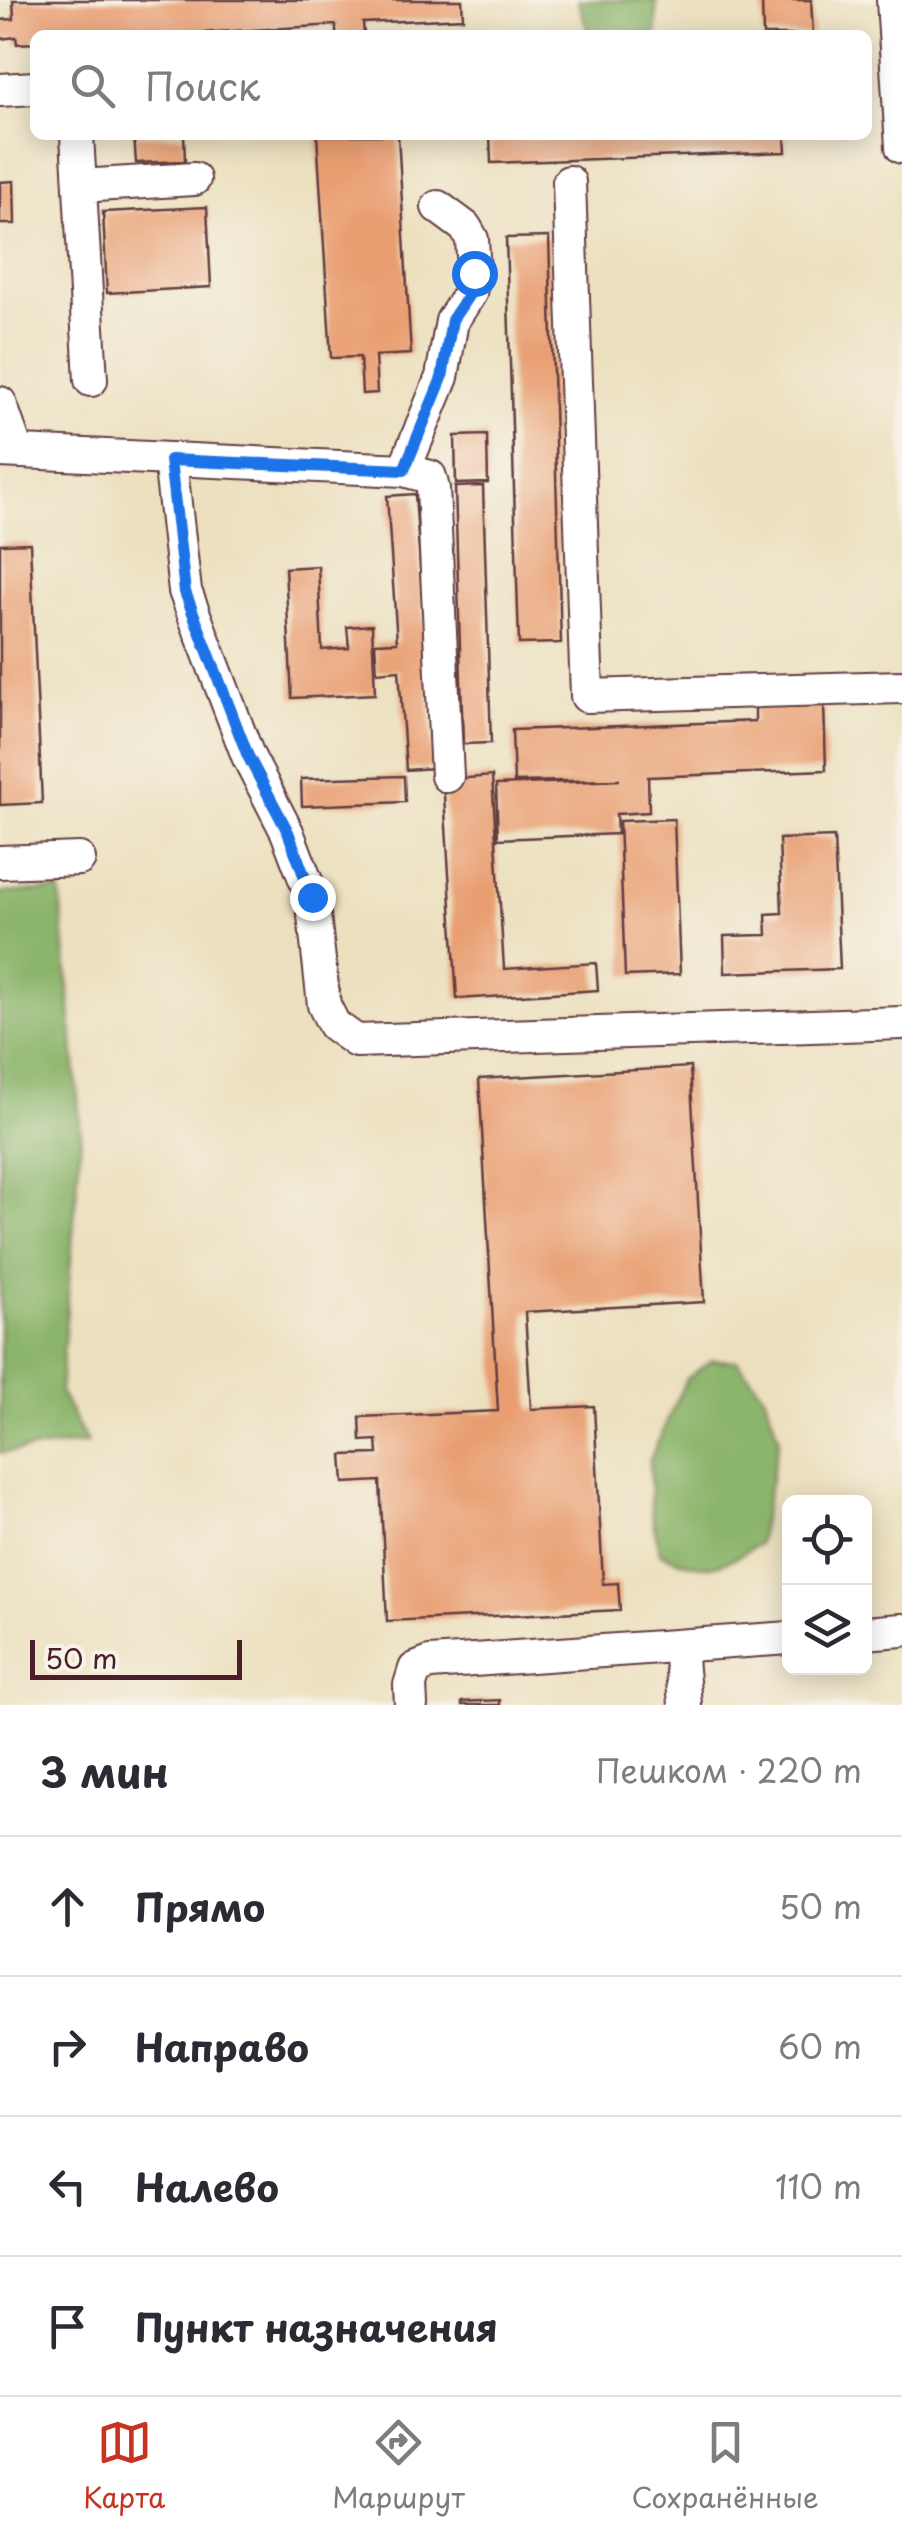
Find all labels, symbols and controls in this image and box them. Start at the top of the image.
search box [30,30,872,140]
text: Поиск [145,57,260,114]
icon: search [65,58,120,113]
route start [452,251,498,297]
route end [290,875,336,921]
map controls [782,1495,872,1675]
button: locate [782,1495,872,1585]
button: layers [782,1585,872,1675]
scale bar [30,1635,242,1680]
text: 50 m [45,1636,118,1679]
text: 3 мин [40,1739,169,1802]
text: Пешком · 220 m [596,1746,862,1794]
text: Прямо [135,1878,265,1935]
icon: ahead [40,1879,95,1934]
text: 50 m [779,1882,862,1930]
text: Направо [135,2018,309,2075]
icon: right [40,2019,95,2074]
text: 60 m [778,2022,862,2070]
text: Налево [135,2158,279,2215]
icon: left [40,2159,95,2214]
text: 110 m [775,2162,862,2210]
text: Пункт назначения [135,2298,498,2355]
icon: arrive [40,2299,95,2354]
tab: Карта [83,2415,166,2518]
tab: Маршрут [332,2415,465,2518]
tab: Сохранённые [631,2415,819,2518]

